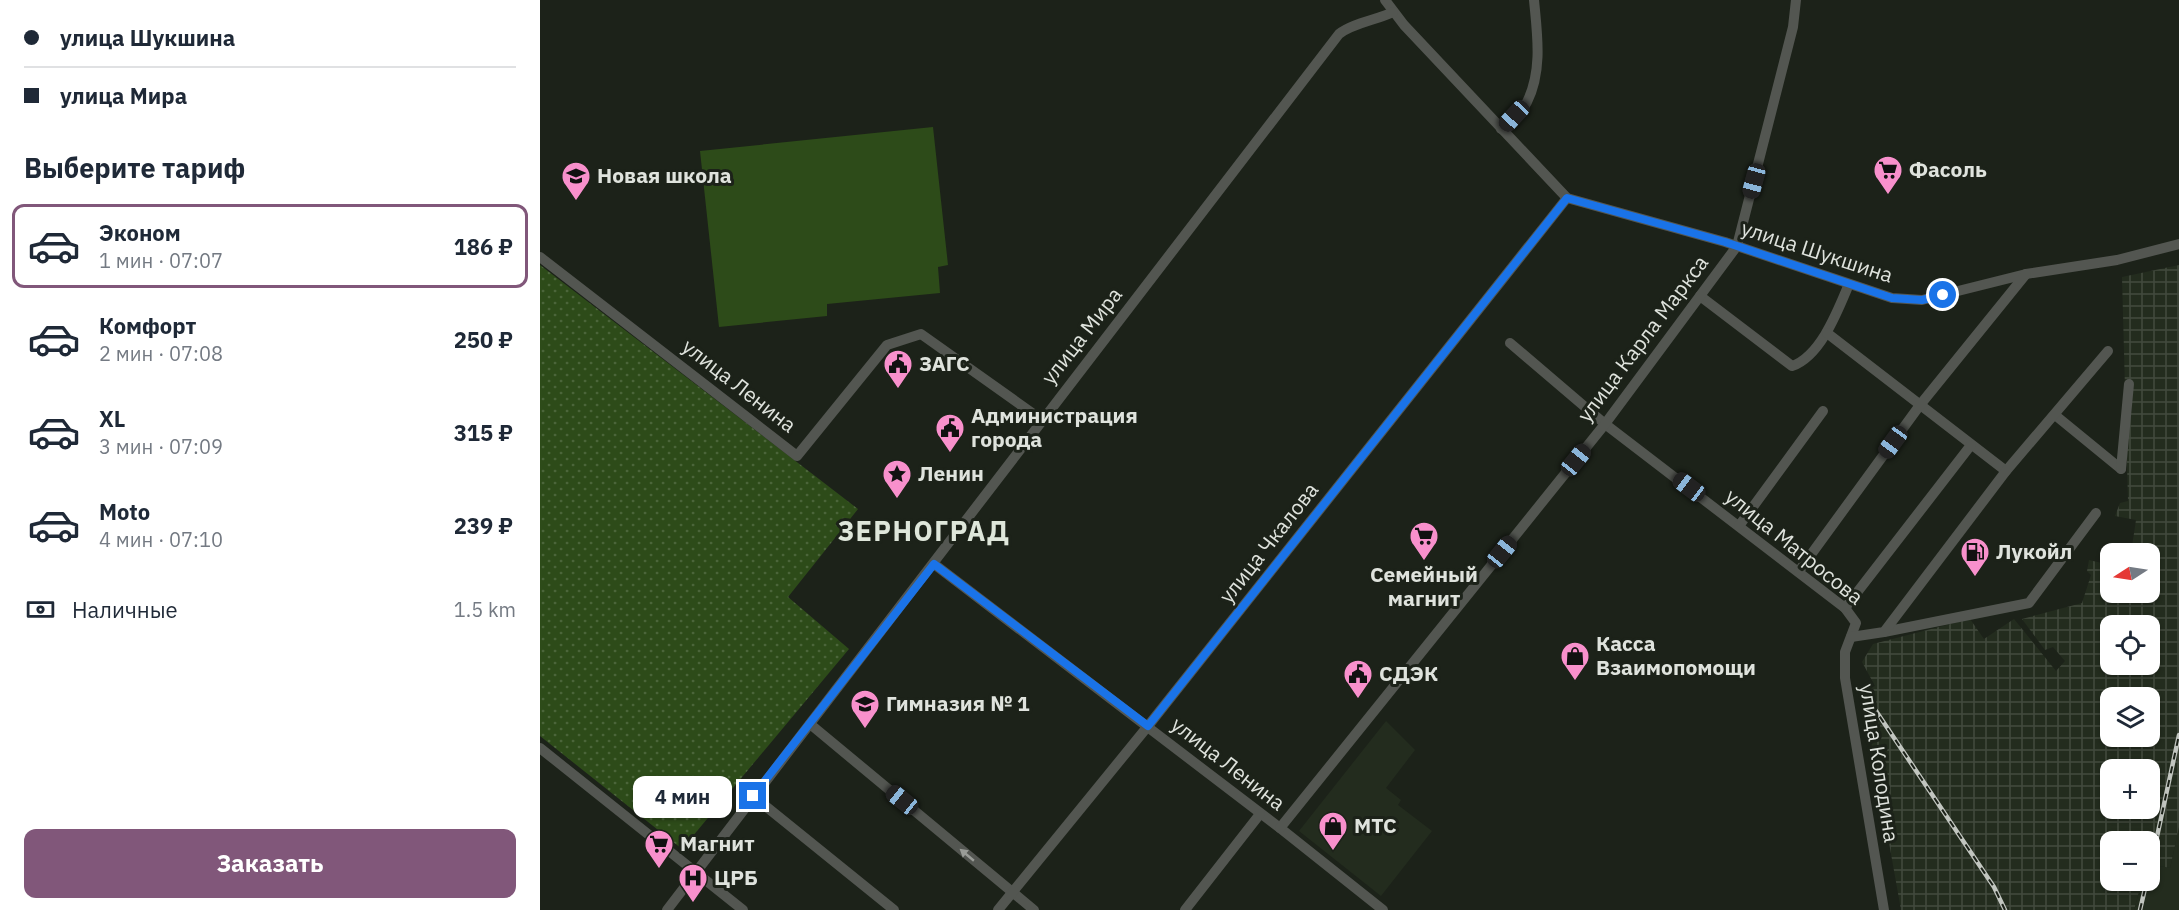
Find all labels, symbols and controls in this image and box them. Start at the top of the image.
text: улица Шукшина [60,23,235,52]
text: улица Мира [60,81,187,110]
car [1495,97,1533,135]
text: Выберите тариф [24,150,245,185]
supermarket icon: Фасоль [1872,154,1904,196]
place label: Фасоль [1909,155,1987,183]
school or university icon: Новая школа [560,160,592,202]
place label: Новая школа [597,161,732,189]
car [1741,161,1767,201]
street label: улица Шукшина [1738,213,1897,289]
text: Эконом [99,218,181,247]
icon: car [27,219,81,273]
text: 186 ₽ [454,232,513,261]
text: 1 мин · 07:07 [99,247,223,274]
street label: улица Карла Маркса [1570,249,1714,427]
street label: улица Мира [1034,281,1128,390]
route start [1929,281,1956,308]
text: Комфорт [99,311,196,340]
icon: car [27,312,81,366]
text: 250 ₽ [454,325,513,354]
street label: улица Ленина [677,332,802,439]
text: 2 мин · 07:08 [99,340,223,367]
public building icon: ЗАГС [882,348,914,390]
place label: ЗАГС [919,349,970,377]
place label: Администрация города [971,401,1138,453]
text: XL [99,404,125,433]
icon: car [27,405,81,459]
public building icon: Администрация города [934,412,966,454]
text: 315 ₽ [454,418,513,447]
car [1875,422,1911,462]
text: 3 мин · 07:09 [99,433,223,460]
car [1558,440,1594,480]
place icon: Ленин [881,458,913,500]
place label: Ленин [918,459,984,487]
car [1669,469,1709,505]
street label: улица Чкалова [1212,476,1324,608]
street label: улица Матросова [1720,482,1869,611]
text: Moto [99,497,150,526]
icon: car [27,498,81,552]
text: 239 ₽ [454,511,513,540]
district label: ЗЕРНОГРАД [838,513,1010,548]
supermarket icon: Семейный магнит [1408,520,1440,562]
text: 4 мин · 07:10 [99,526,223,553]
car [1484,532,1520,572]
fuel station icon: Лукойл [1959,536,1991,578]
place label: Лукойл [1996,537,2072,565]
north arrow [2100,543,2160,603]
map controls [2100,543,2160,891]
place label: Семейный магнит [1370,560,1478,612]
icon: cash [24,593,57,626]
text: Наличные [72,595,178,624]
text: 1.5 km [454,596,516,623]
button: locate [2100,615,2160,675]
place label: Касса Взаимопомощи [1596,629,1756,681]
shop icon: Касса Взаимопомощи [1559,640,1591,682]
public building icon: СДЭК [1342,658,1374,700]
place label: СДЭК [1379,659,1438,687]
street label: улица Колодина [1854,682,1906,844]
button: layers [2100,687,2160,747]
school or university icon: Гимназия № 1 [849,688,881,730]
place label: Гимназия № 1 [886,689,1030,717]
street label: улица Ленина [1166,710,1291,817]
button: + [2100,759,2160,819]
callout: 4 мин [633,775,732,817]
route end [739,782,766,809]
car [882,782,922,818]
text: 4 мин [655,783,710,810]
shop icon: МТС [1317,810,1349,852]
place label: МТС [1354,811,1397,839]
supermarket icon: Магнит [643,828,675,870]
button: Заказать [24,829,516,898]
place label: Магнит [680,829,755,857]
button: − [2100,831,2160,891]
one-way arrow [959,848,975,861]
hospital icon: ЦРБ [677,862,709,904]
place label: ЦРБ [714,863,758,891]

